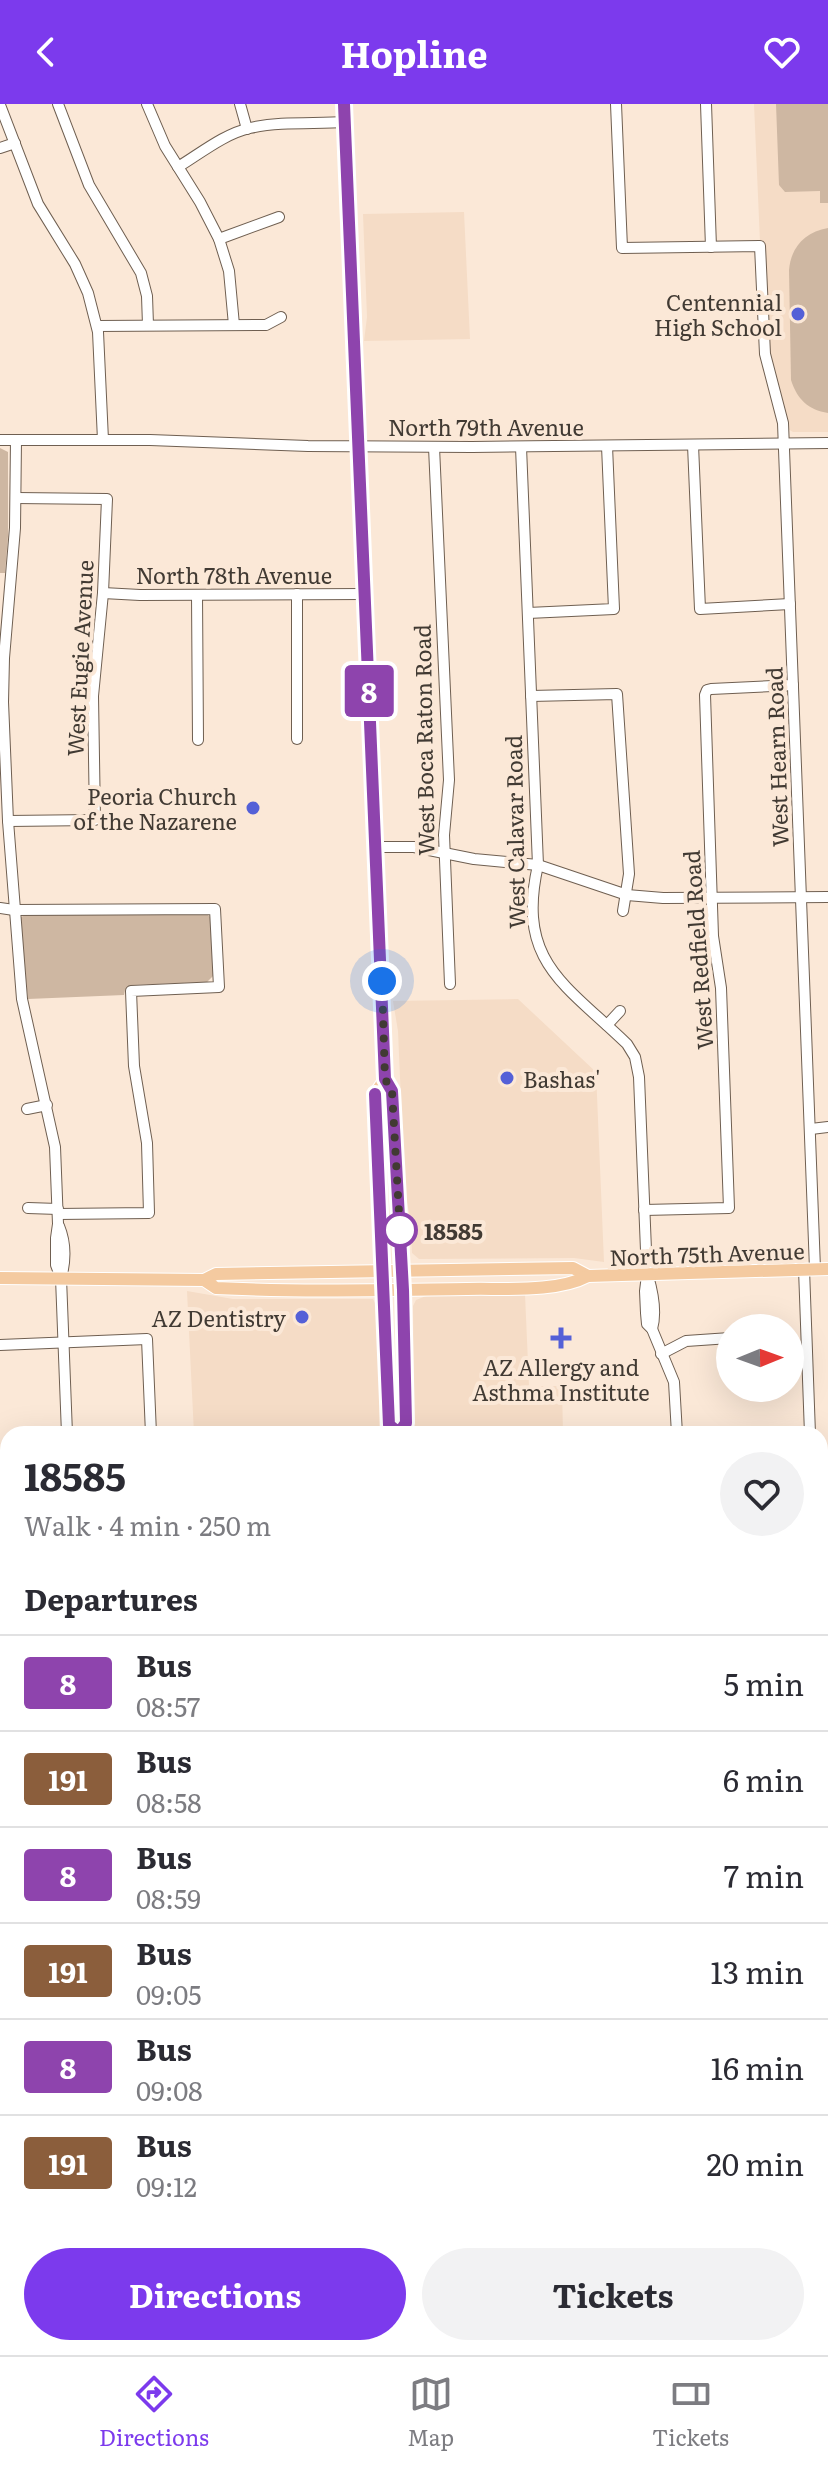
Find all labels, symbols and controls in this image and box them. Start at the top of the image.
text: Hopline [340,26,488,79]
icon: back [24,30,68,74]
icon: heart [760,30,804,74]
place label: Centennial High School [654,285,782,343]
marker: Centennial High School [789,305,807,323]
street label: North 79th Avenue [388,410,584,443]
street label: North 78th Avenue [136,558,332,591]
street label: West Eugie Avenue [57,559,101,757]
street label: West Boca Raton Road [404,624,442,856]
line badge: 8 [343,665,395,717]
street label: West Hearn Road [756,666,796,848]
text: 8 [361,670,377,712]
street label: West Calavar Road [496,735,532,929]
place label: Peoria Church of the Nazarene [73,779,237,837]
marker: Peoria Church of the Nazarene [244,799,262,817]
street label: West Redfield Road [674,849,720,1051]
your location [362,961,402,1001]
place label: Bashas' [523,1062,600,1095]
marker: Bashas' [498,1069,516,1087]
marker: 18585 [383,1213,417,1247]
place label: 18585 [424,1214,483,1247]
street label: North 75th Avenue [609,1233,805,1273]
place label: AZ Dentistry [152,1301,286,1334]
marker: AZ Dentistry [293,1308,311,1326]
north arrow [716,1314,804,1402]
map controls [716,1314,804,1402]
marker: AZ Allergy and Asthma Institute [550,1327,572,1349]
place label: AZ Allergy and Asthma Institute [472,1350,650,1408]
text: 18585 [24,1446,126,1503]
button: heart [720,1452,804,1536]
text: Walk · 4 min · 250 m [24,1505,271,1544]
text: Departures [24,1576,198,1620]
text: Bus [136,1642,192,1686]
text: 5 min [724,1661,804,1705]
text: 8 [60,1662,76,1704]
text: 08:57 [136,1686,200,1725]
text: Bus [136,1738,192,1782]
text: 6 min [723,1757,804,1801]
text: 191 [48,1758,88,1800]
text: 08:58 [136,1782,202,1821]
text: Bus [136,1834,192,1878]
text: 7 min [724,1853,804,1897]
text: 8 [60,1854,76,1896]
text: 08:59 [136,1878,201,1917]
text: Bus [136,1930,192,1974]
text: 13 min [711,1949,804,1993]
text: 191 [48,1950,88,1992]
text: 09:05 [136,1974,202,2013]
text: Bus [136,2026,192,2070]
text: 16 min [711,2045,804,2089]
text: 8 [60,2046,76,2088]
text: 09:08 [136,2070,203,2109]
text: Bus [136,2122,192,2166]
text: 20 min [707,2141,804,2185]
text: 191 [48,2142,88,2184]
text: 09:12 [136,2166,197,2205]
button: Directions [24,2248,406,2340]
button: Tickets [422,2248,804,2340]
tab: Directions [99,2372,209,2453]
tab: Map [407,2372,454,2453]
tab: Tickets [652,2372,729,2453]

